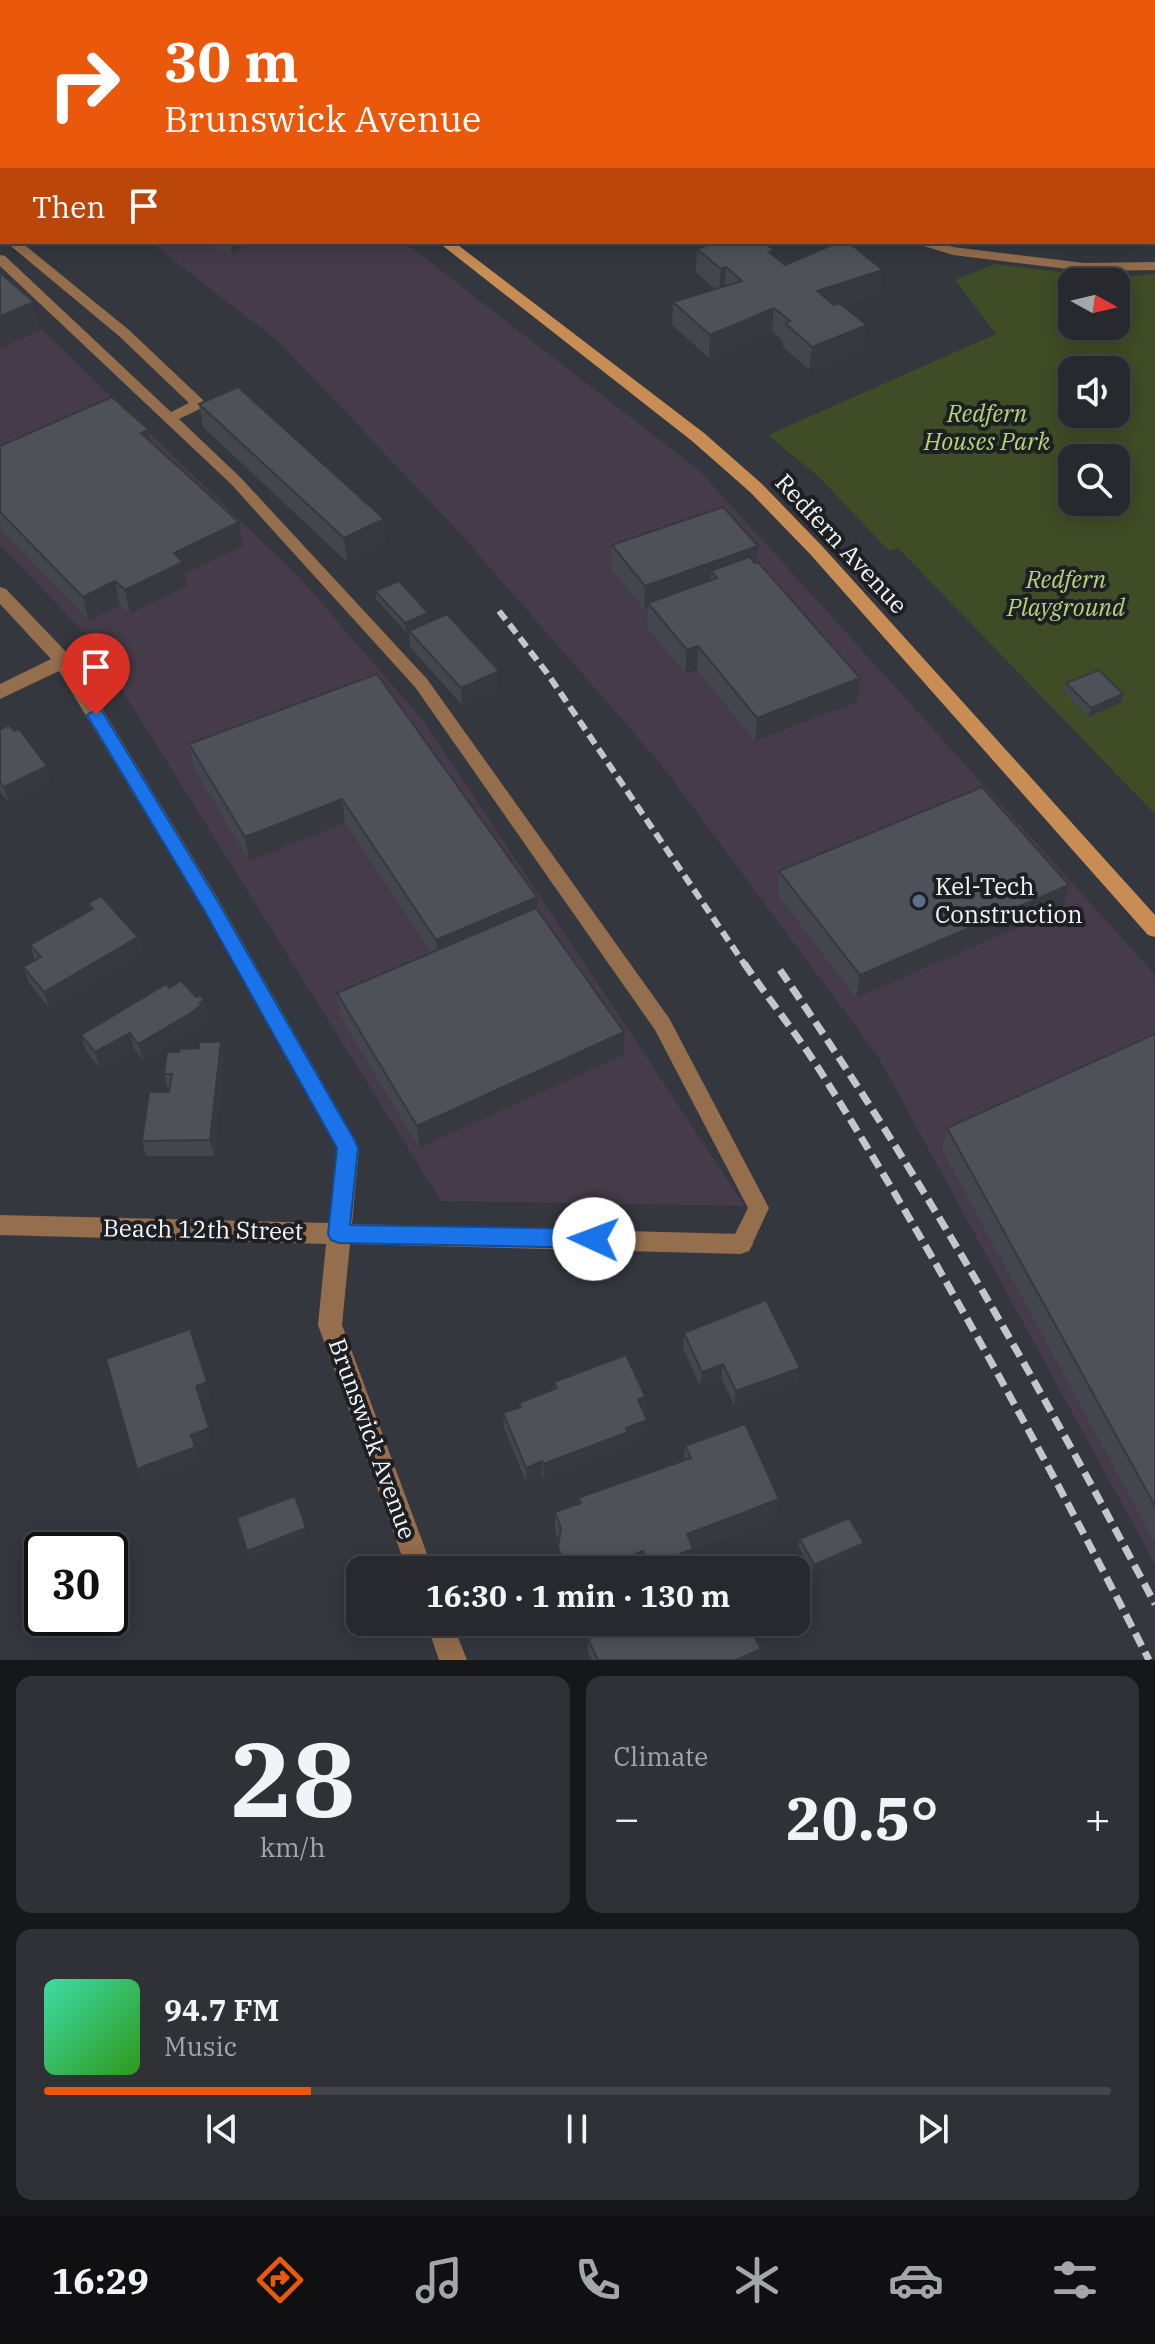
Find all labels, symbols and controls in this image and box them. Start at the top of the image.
text: 30 m [164,25,299,97]
icon: right [32,32,136,136]
text: Brunswick Avenue [164,95,481,142]
icon: arrive [122,184,166,228]
text: Then [32,187,106,226]
north arrow [1058,268,1130,340]
map controls [1058,268,1130,516]
button: sound [1058,356,1130,428]
park label: Redfern Houses Park [923,397,1050,457]
button: search [1058,444,1130,516]
street label: Redfern Avenue [769,466,915,620]
park label: Redfern Playground [1006,563,1126,623]
pin [62,633,130,715]
icon: arrive [74,645,118,689]
place label: Kel-Tech Construction [935,870,1082,930]
marker: Kel-Tech Construction [910,892,928,910]
position arrow [552,1197,636,1281]
street label: Beach 12th Street [103,1211,304,1247]
street label: Brunswick Avenue [322,1334,424,1544]
speed limit sign: 30 [24,1532,128,1636]
text: 16:30 · 1 min · 130 m [426,1576,730,1615]
text: 28 [230,1710,355,1846]
text: Climate [614,1739,708,1773]
text: 20.5° [786,1778,939,1857]
text: − [614,1789,640,1846]
text: + [1085,1789,1111,1846]
text: km/h [260,1830,326,1864]
text: 94.7 FM [164,1990,279,2029]
text: Music [164,2029,237,2063]
icon: previous [200,2107,244,2151]
icon: pause [555,2107,599,2151]
icon: next [911,2107,955,2151]
icon: directions [252,2252,308,2308]
icon: music [411,2252,467,2308]
icon: phone [570,2252,626,2308]
icon: climate [729,2252,785,2308]
icon: car [888,2252,944,2308]
icon: filters [1047,2252,1103,2308]
text: 16:29 [52,2257,149,2304]

